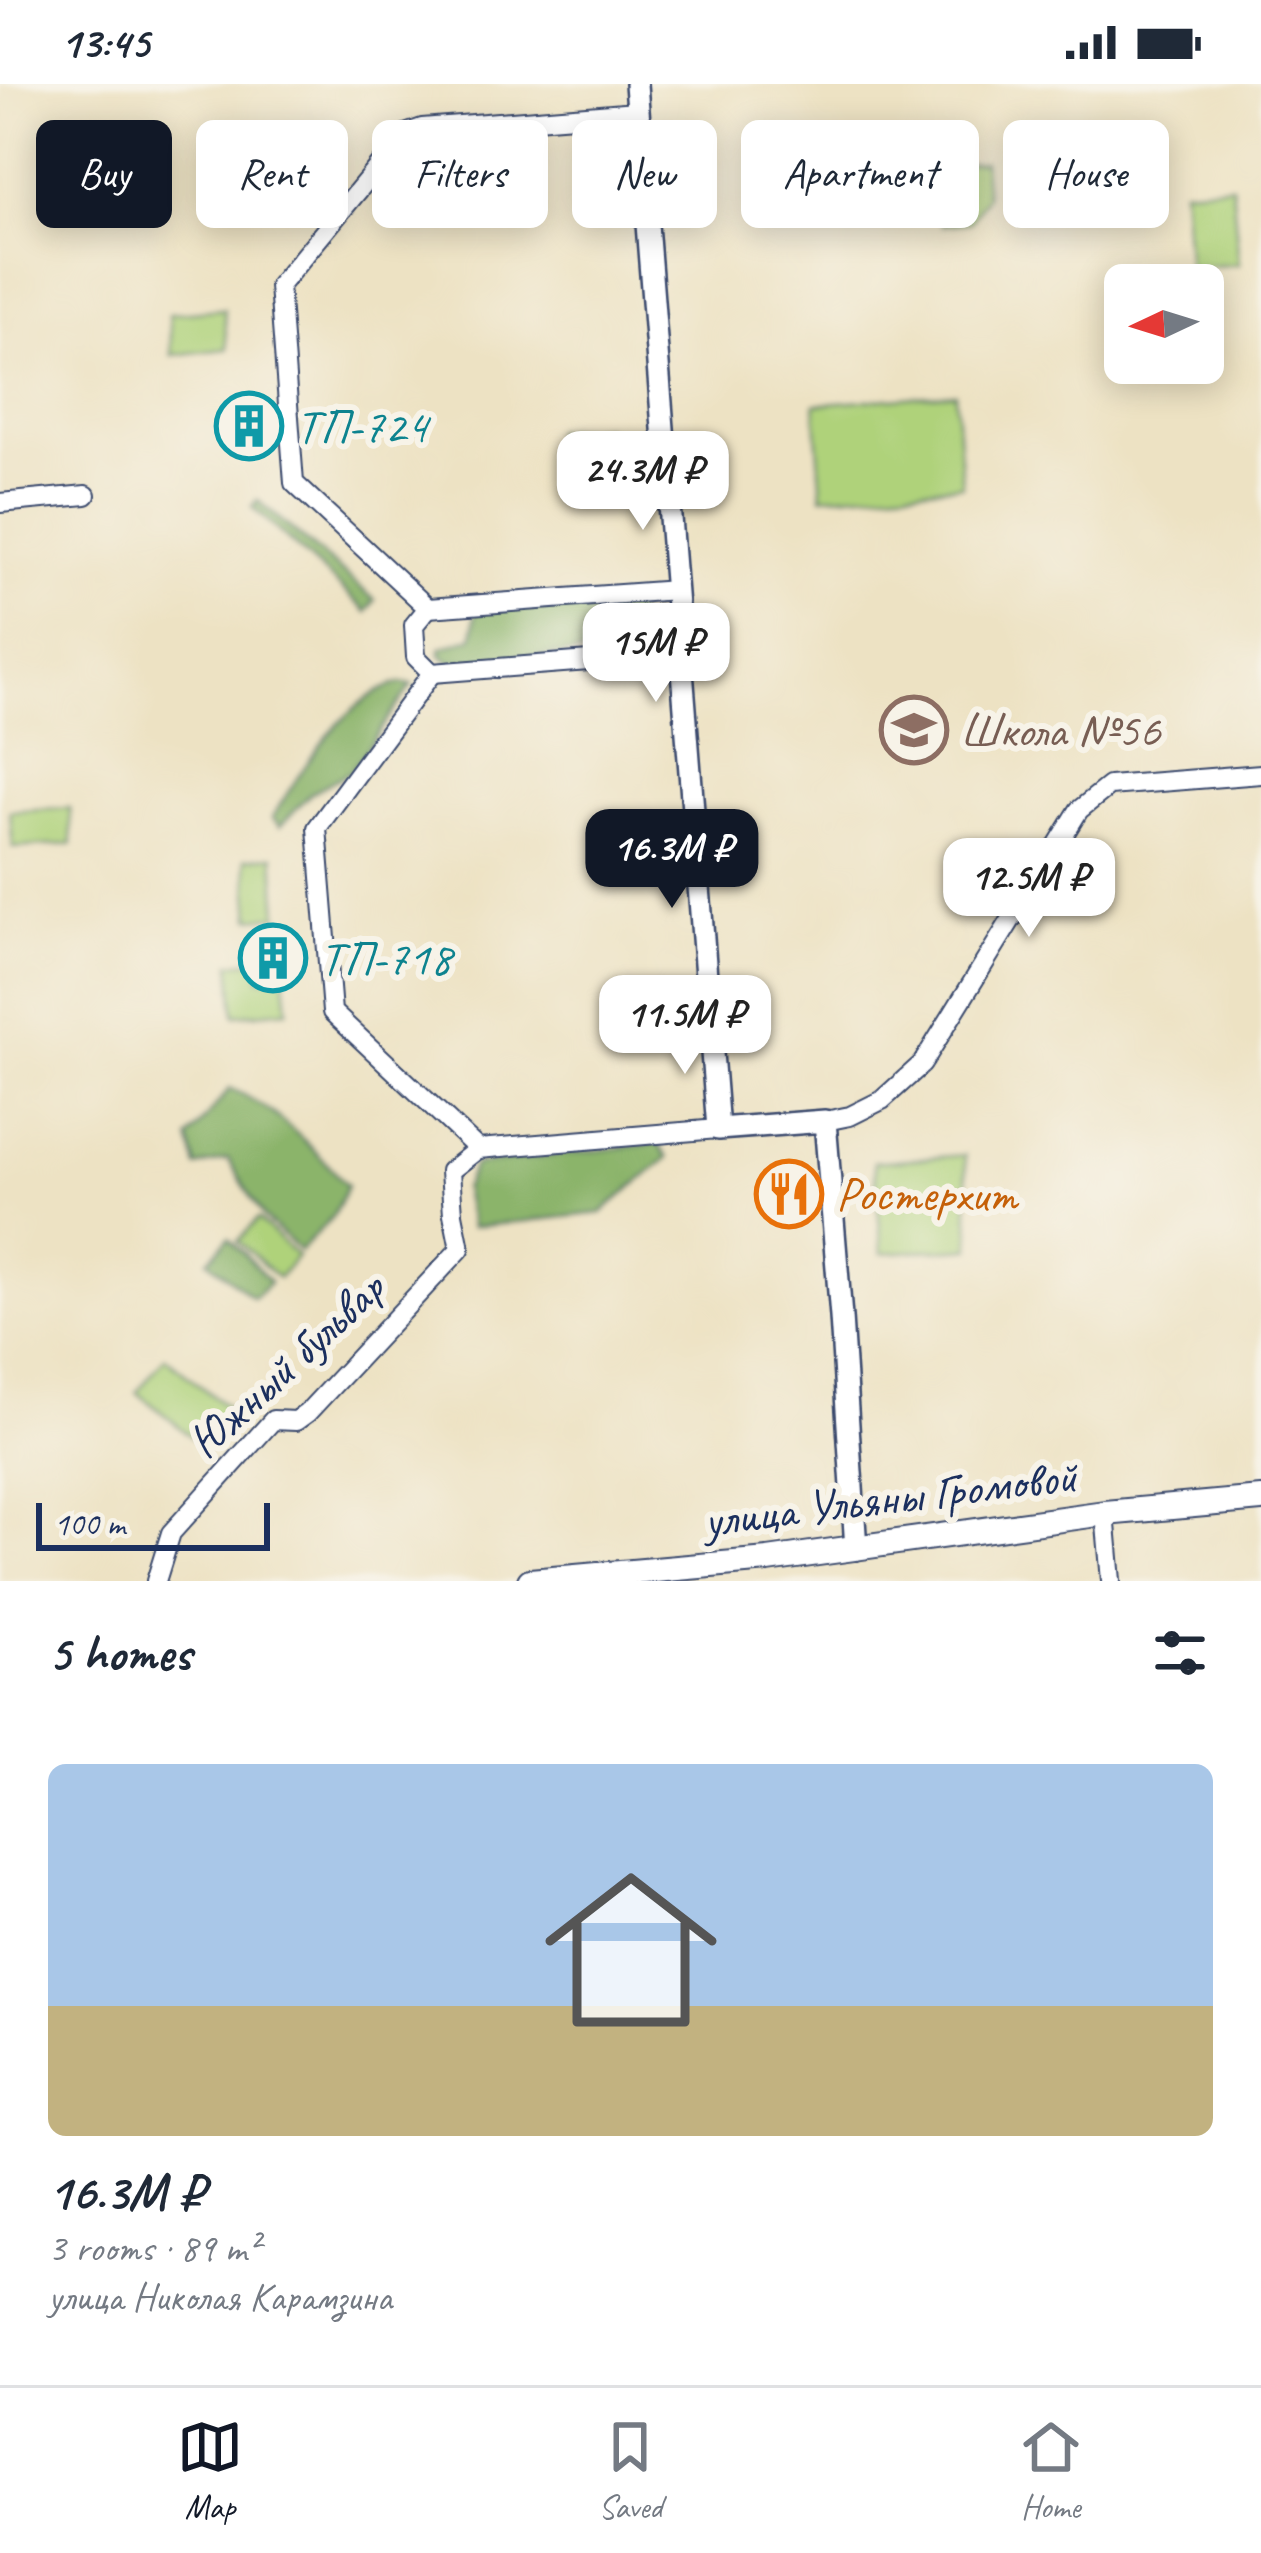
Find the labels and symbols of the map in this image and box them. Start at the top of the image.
north arrow [1104,264,1224,384]
building icon: ТП-724 [214,391,284,461]
place label: ТП-724 [296,396,432,456]
pin: 24.3M ₽ [532,431,754,533]
pin: 15M ₽ [572,603,740,705]
school or university icon: Школа №56 [879,695,949,765]
place label: Школа №56 [960,700,1162,760]
pin: 16.3M ₽ [561,809,783,911]
pin: 12.5M ₽ [918,838,1140,940]
building icon: ТП-718 [238,923,308,993]
place label: ТП-718 [320,928,456,988]
pin: 11.5M ₽ [574,975,796,1077]
restaurant icon: Ростерхит [754,1159,824,1229]
place label: Ростерхит [836,1164,1020,1224]
street label: Южный бульвар [175,1257,399,1471]
street label: улица Ульяны Громовой [697,1445,1083,1551]
scale bar [36,1497,270,1550]

